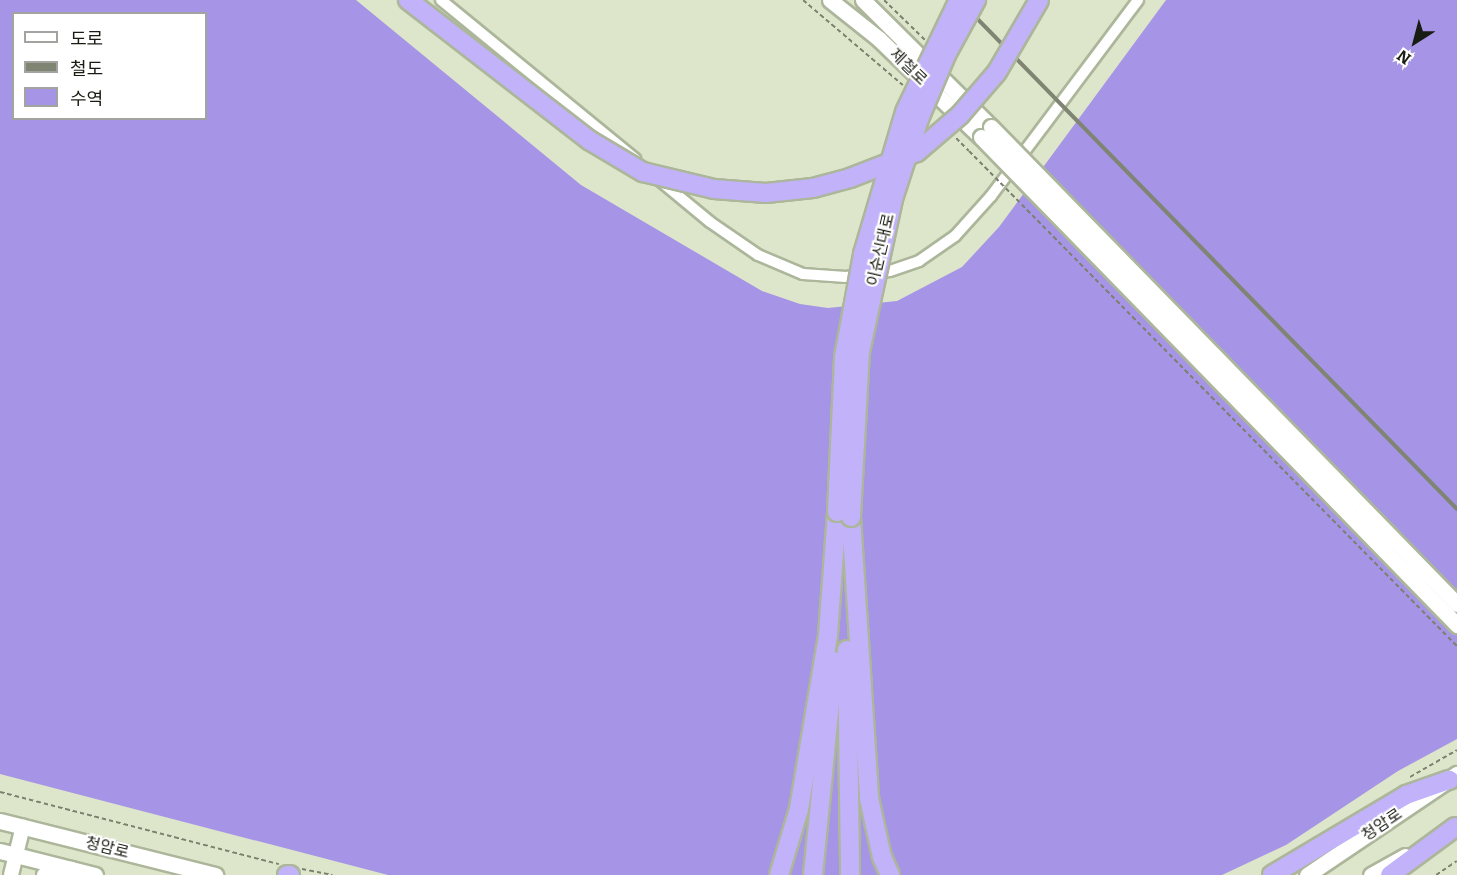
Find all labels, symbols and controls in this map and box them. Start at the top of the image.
legend [12,12,207,120]
north arrow [1385,12,1445,72]
text: 도로 [70,28,103,50]
street label: 제철로 [885,45,931,89]
text: N [1394,46,1415,68]
text: 철도 [70,58,103,80]
text: 수역 [70,88,103,110]
street label: 이순신대로 [863,212,899,288]
street label: 청암로 [1358,805,1406,845]
street label: 청암로 [83,833,131,863]

